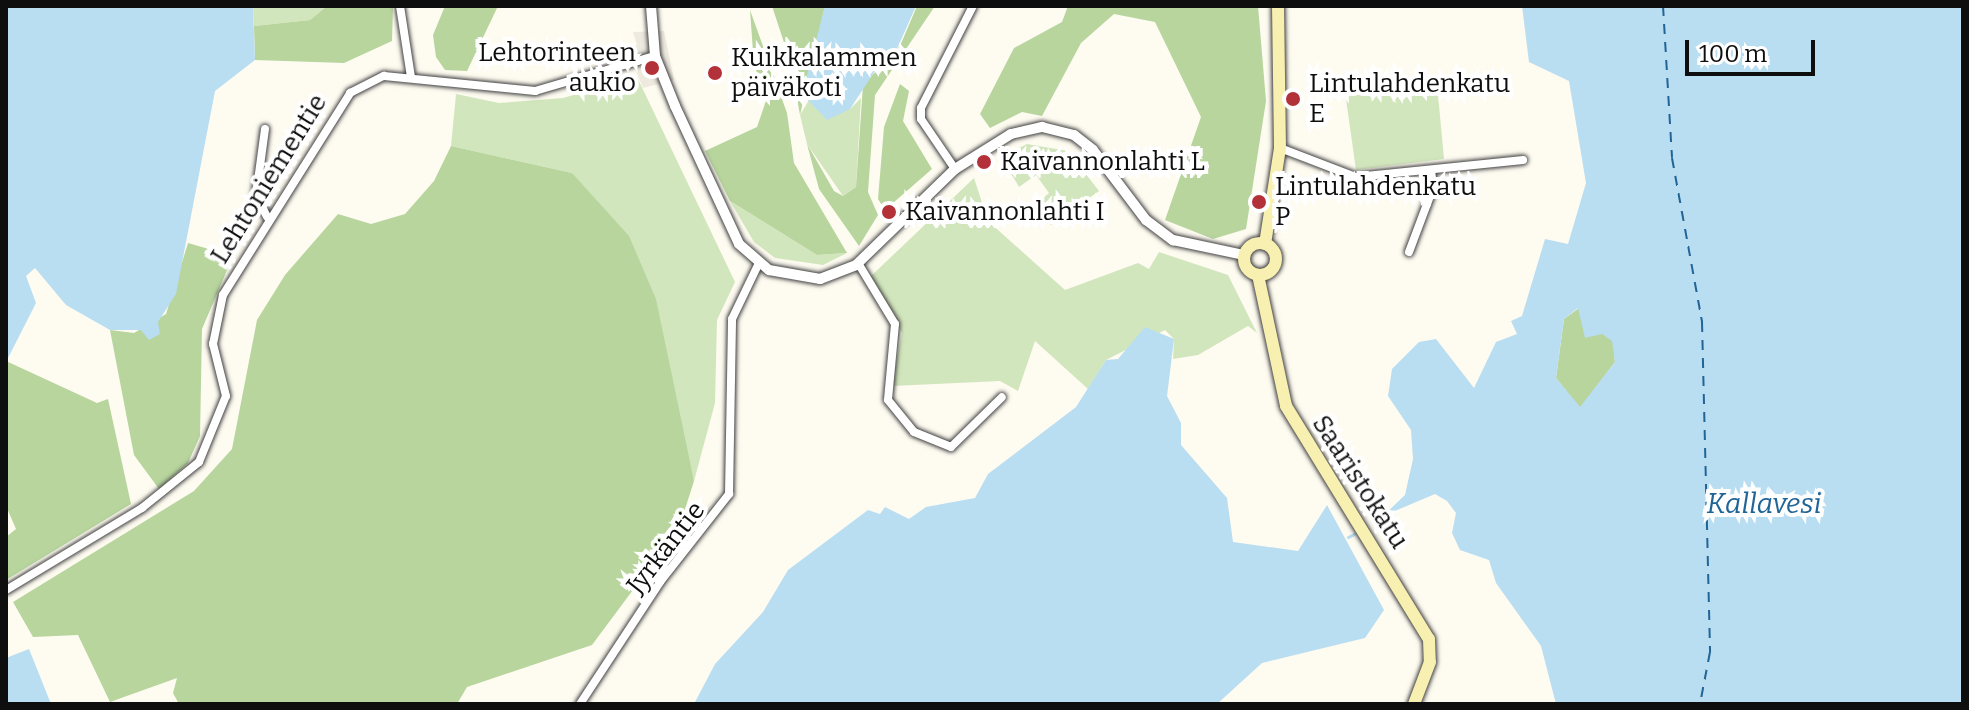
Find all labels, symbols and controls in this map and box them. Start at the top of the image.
scale bar [1689,24,1819,74]
place label: Lehtorinteen aukio [478,37,636,98]
text: 100 m [1699,40,1767,68]
place label: Kuikkalammen päiväkoti [731,42,917,104]
marker: Lehtorinteen aukio [643,59,661,77]
marker: Kuikkalammen päiväkoti [706,64,724,82]
place label: Lintulahdenkatu E [1309,68,1510,130]
street label: Lehtoniementie [204,89,334,269]
marker: Lintulahdenkatu E [1284,90,1302,108]
place label: Kaivannonlahti L [1000,146,1205,178]
marker: Kaivannonlahti L [975,153,993,171]
place label: Lintulahdenkatu P [1275,171,1476,232]
marker: Lintulahdenkatu P [1250,193,1268,211]
place label: Kaivannonlahti I [905,196,1105,228]
marker: Kaivannonlahti I [880,203,898,221]
street label: Saaristokatu [1305,410,1415,554]
water label: Kallavesi [1707,487,1821,521]
street label: Jyrkäntie [620,496,712,600]

